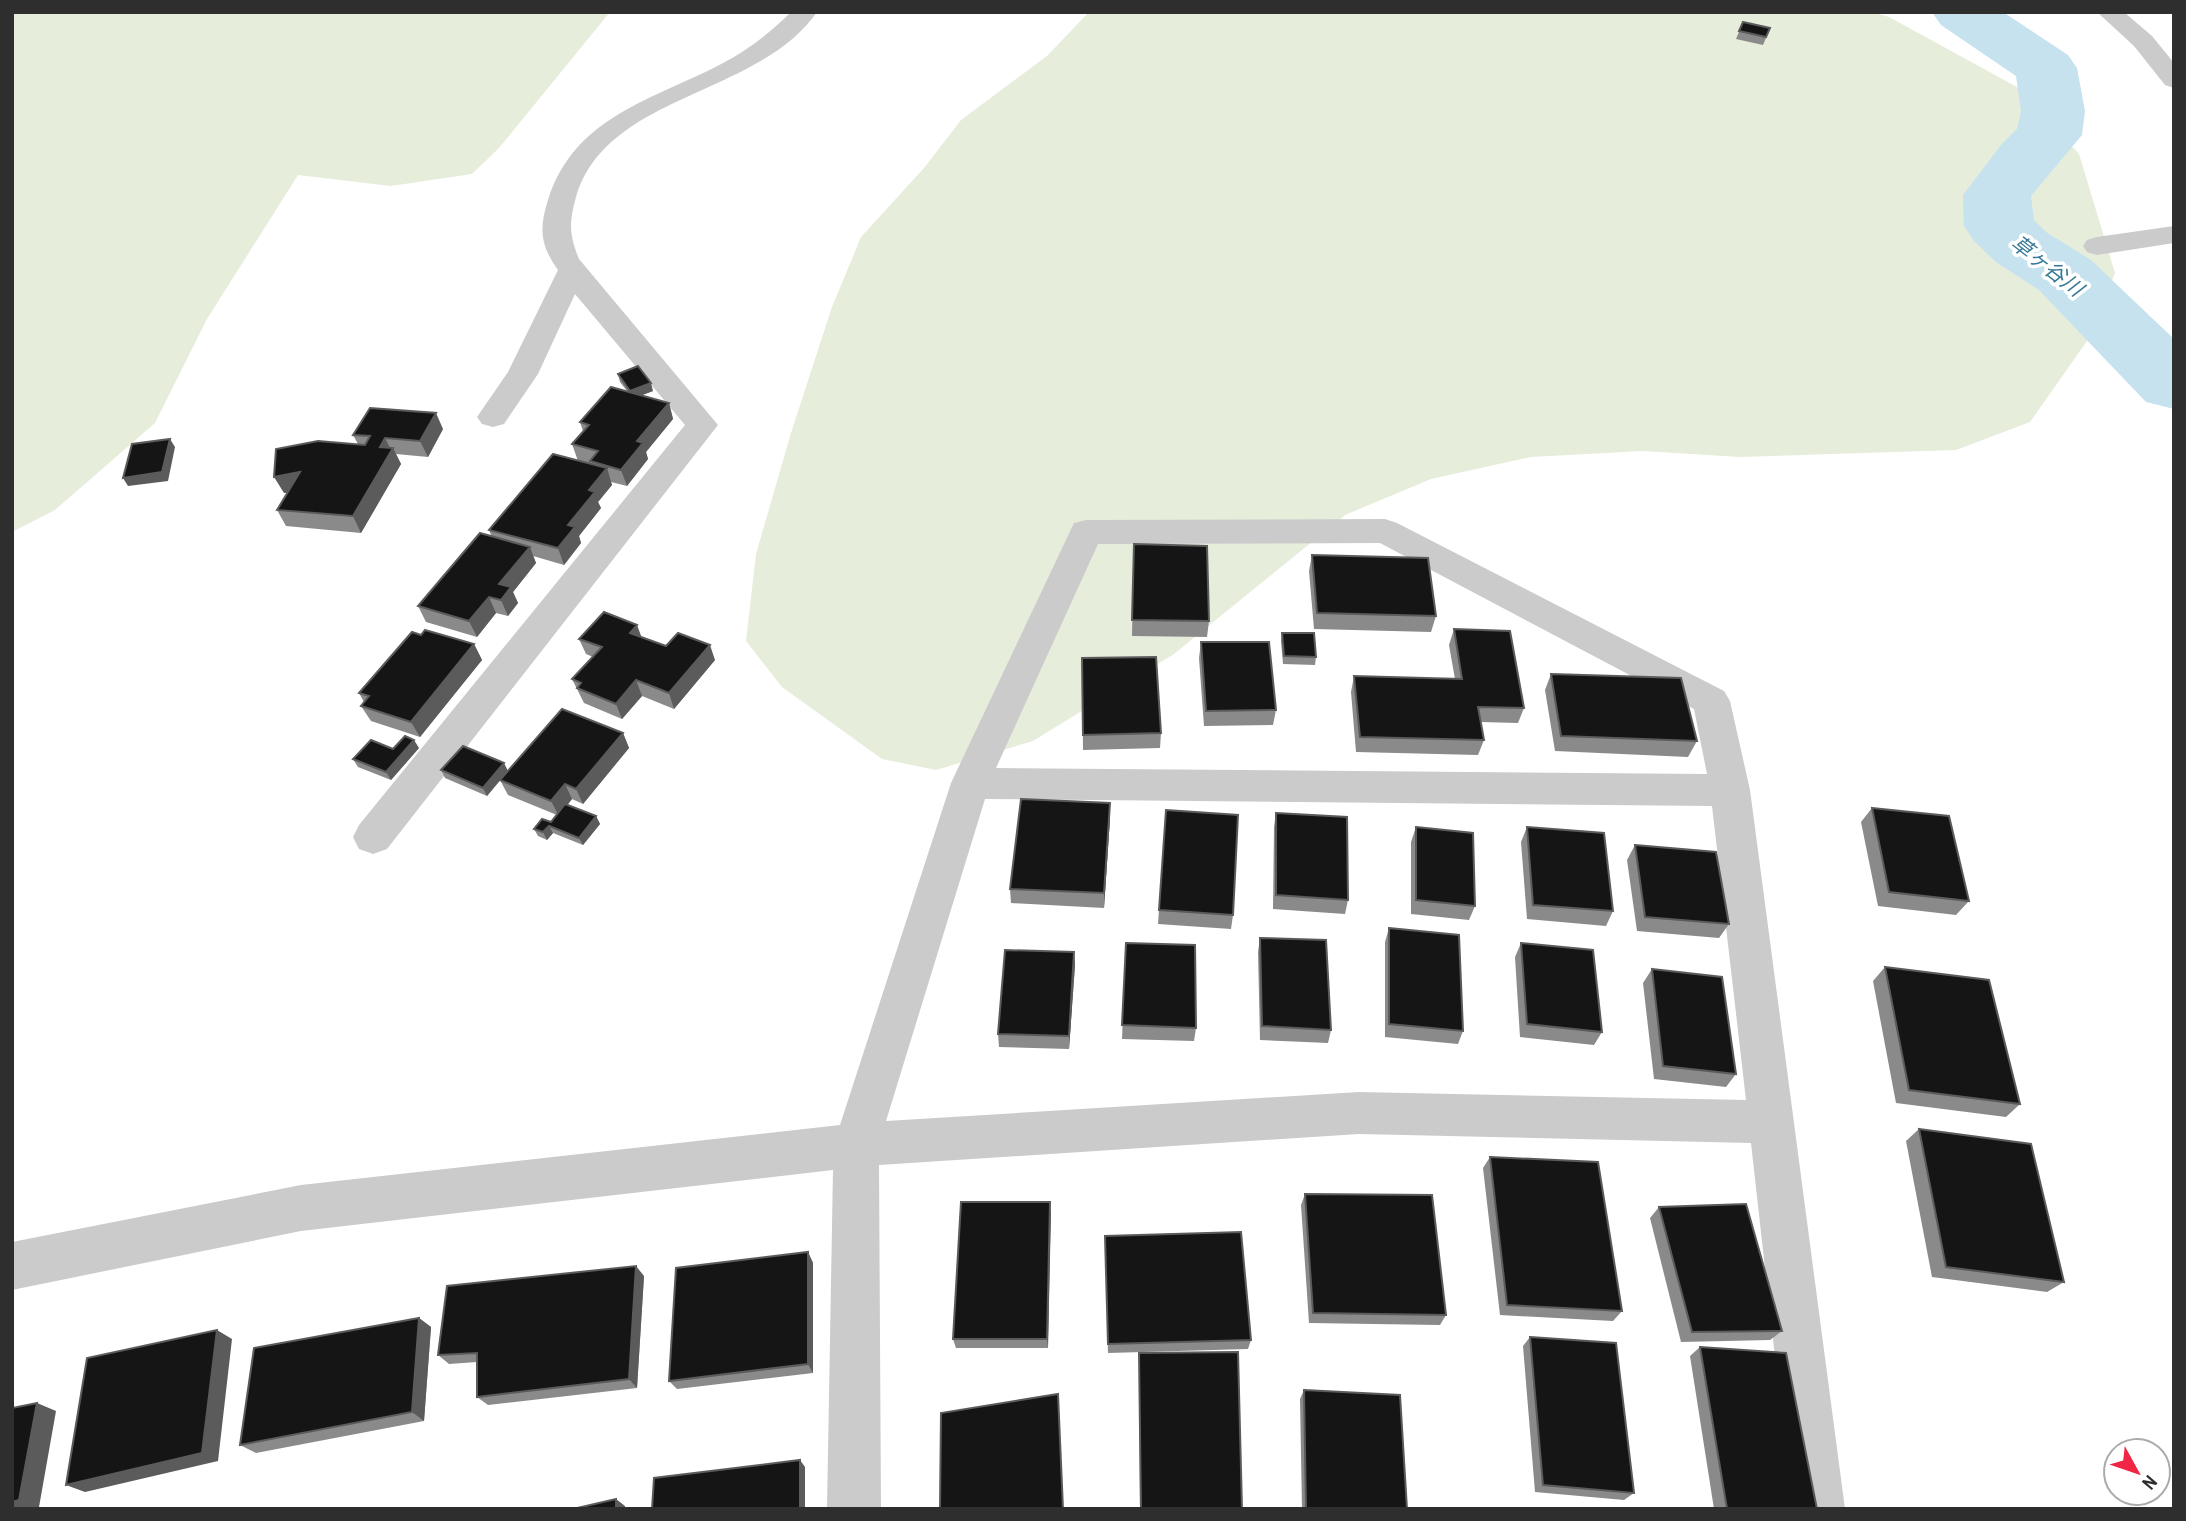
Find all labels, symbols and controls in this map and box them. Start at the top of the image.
water label: 草ヶ谷川 [2005,228,2091,304]
north arrow [2102,1437,2172,1507]
text: N [2136,1470,2164,1496]

